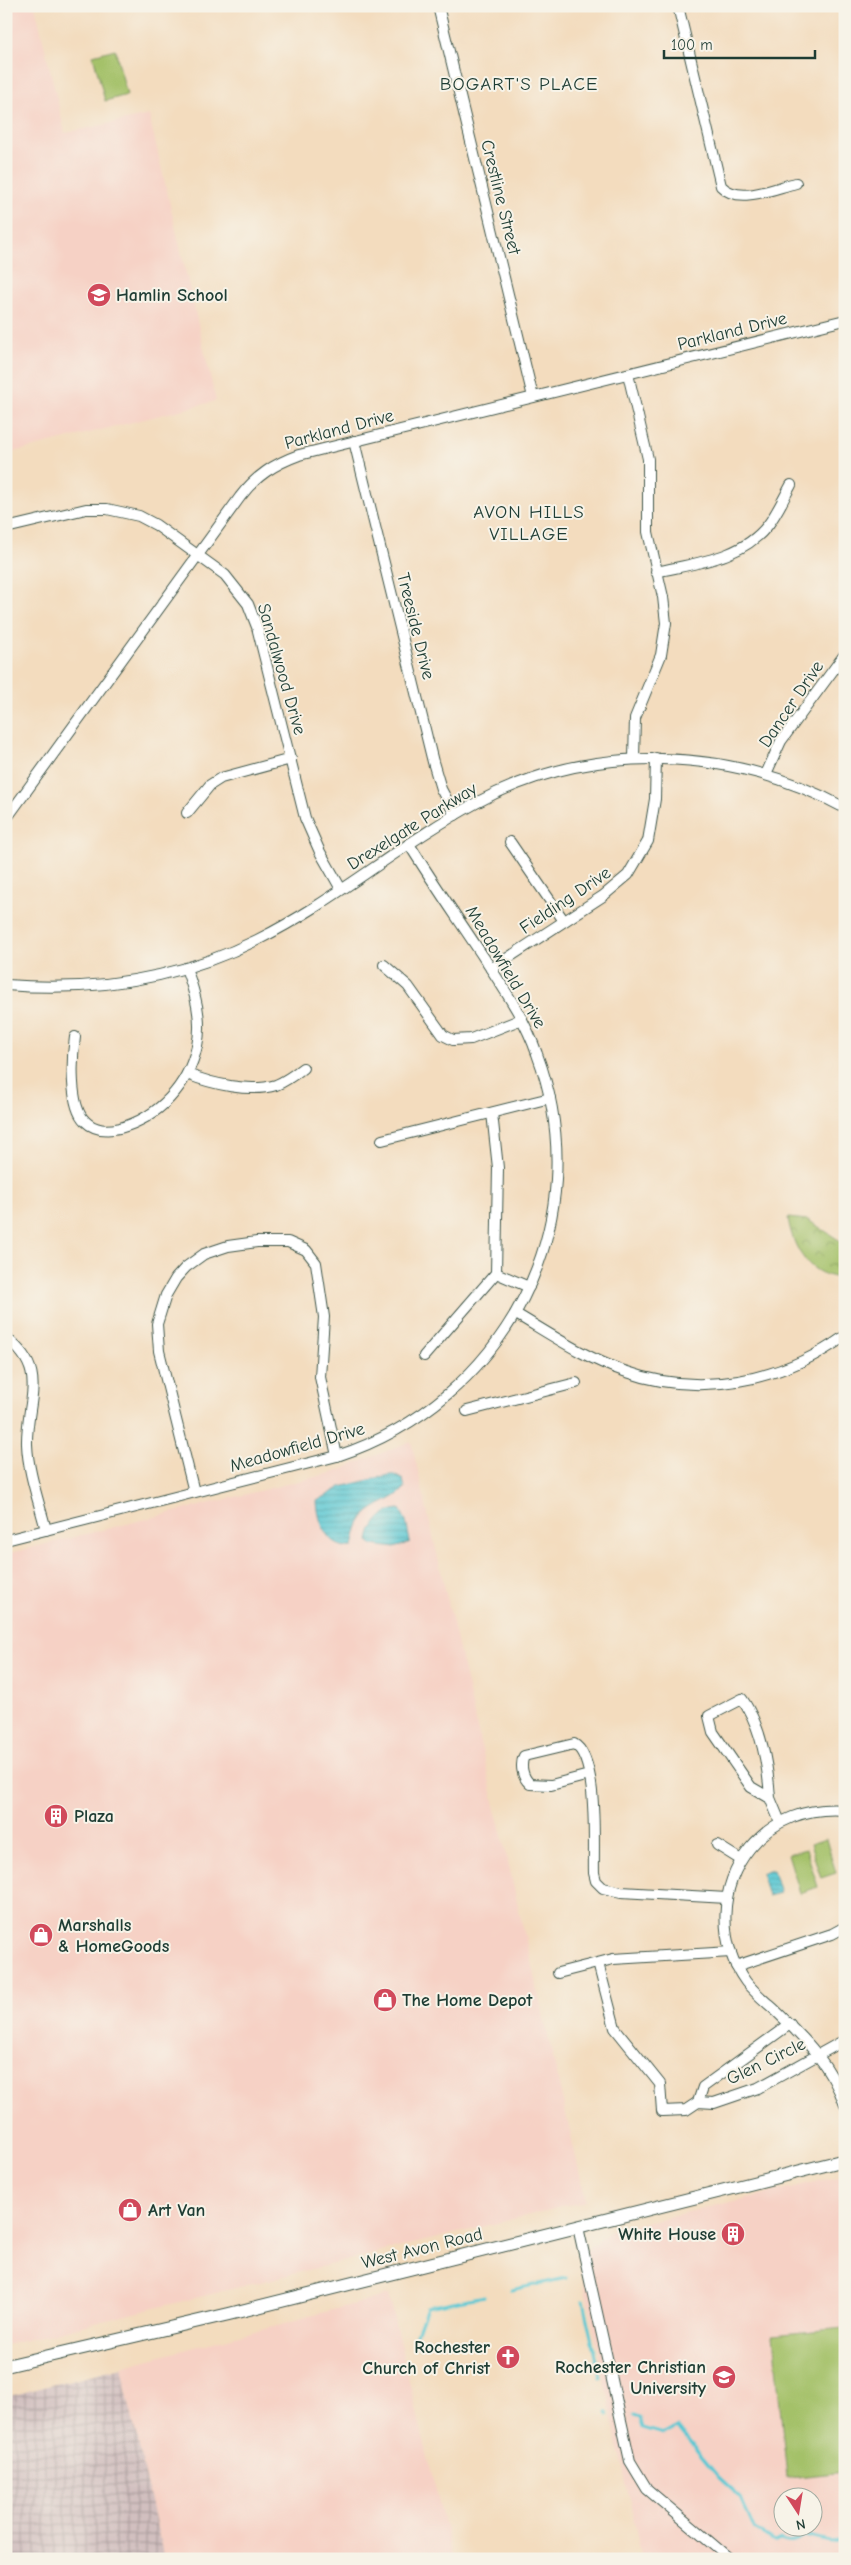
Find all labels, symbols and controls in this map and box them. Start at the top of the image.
scale bar [664,28,815,60]
text: 100 m [671,36,713,54]
district label: BOGART'S PLACE [440,73,598,95]
street label: Crestline Street [476,138,525,258]
school or university icon: Hamlin School [86,282,112,308]
place label: Hamlin School [116,285,228,306]
street label: Parkland Drive [675,308,789,355]
street label: Parkland Drive [282,405,396,454]
district label: AVON HILLS VILLAGE [473,501,585,545]
street label: Treeside Drive [392,571,439,682]
street label: Sandalwood Drive [253,601,310,737]
street label: Dancer Drive [755,657,828,752]
street label: Drexelgate Parkway [344,778,482,875]
street label: Fielding Drive [516,862,615,939]
street label: Meadowfield Drive [461,902,550,1032]
street label: Meadowfield Drive [227,1418,367,1477]
building icon: Plaza [43,1803,69,1829]
place label: Plaza [74,1806,114,1827]
place label: Marshalls & HomeGoods [58,1915,170,1957]
shop icon: Marshalls & HomeGoods [28,1922,54,1948]
shop icon: The Home Depot [372,1987,398,2013]
place label: The Home Depot [402,1990,534,2011]
street label: Glen Circle [723,2033,809,2090]
shop icon: Art Van [117,2197,143,2223]
place label: Art Van [148,2200,205,2221]
building icon: White House [720,2221,746,2247]
street label: West Avon Road [359,2223,485,2274]
place label: White House [618,2224,716,2245]
place label: Rochester Church of Christ [362,2337,491,2379]
church icon: Rochester Church of Christ [495,2344,521,2370]
place label: Rochester Christian University [555,2357,707,2399]
school or university icon: Rochester Christian University [711,2364,737,2390]
north arrow [774,2488,824,2538]
text: N [794,2515,807,2533]

